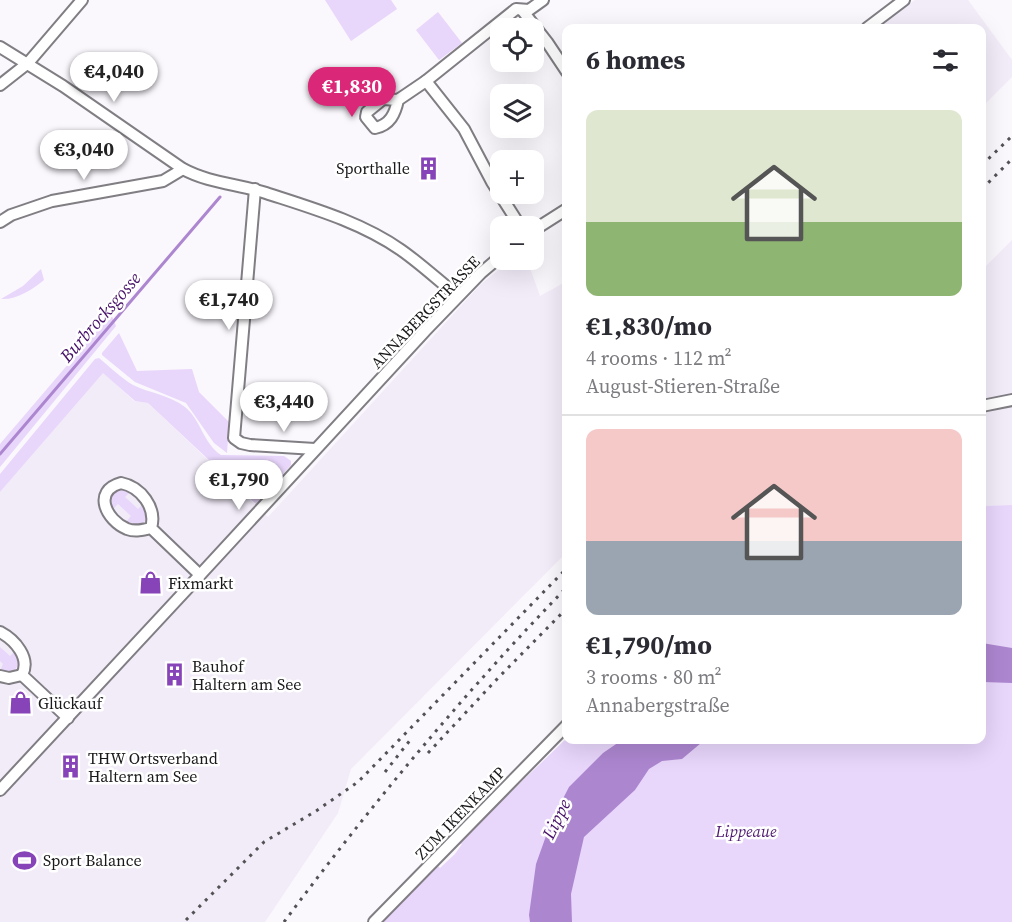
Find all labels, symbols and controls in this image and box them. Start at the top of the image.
map controls [490,18,544,270]
button: locate [490,18,544,72]
text: 6 homes [586,42,685,78]
icon: filters [929,44,962,77]
pin: €4,040 [65,52,163,103]
text: €4,040 [84,57,144,85]
pin: €1,830 [303,67,401,118]
text: €1,830 [322,72,382,100]
button: layers [490,84,544,138]
pin: €3,040 [35,130,133,181]
text: €3,040 [54,135,114,163]
icon: home [720,149,828,257]
button: + [490,150,544,204]
building icon: Sporthalle [415,155,441,181]
place label: Sporthalle [336,157,410,179]
button: − [490,216,544,270]
street label: ANNABERGSTRASSE [365,251,485,373]
water label: Burbrocksgosse [53,266,147,368]
pin: €1,740 [180,280,278,331]
text: €1,740 [199,285,259,313]
text: €1,830/mo [586,308,712,344]
text: 4 rooms · 112 m² [586,344,732,372]
text: August-Stieren-Straße [586,372,780,400]
pin: €3,440 [235,382,333,433]
text: €3,440 [254,387,314,415]
pin: €1,790 [190,460,288,511]
text: €1,790 [209,465,269,493]
icon: home [720,468,828,576]
shop icon: Fixmarkt [137,570,163,596]
place label: Fixmarkt [168,572,234,594]
text: €1,790/mo [586,627,712,663]
place label: Bauhof Haltern am See [192,655,301,695]
building icon: Bauhof Haltern am See [161,662,187,688]
text: 3 rooms · 80 m² [586,663,722,691]
shop icon: Glückauf [7,690,33,716]
text: Annabergstraße [586,691,730,719]
place label: Glückauf [38,692,104,714]
place label: THW Ortsverband Haltern am See [88,747,218,787]
building icon: THW Ortsverband Haltern am See [57,754,83,780]
street label: ZUM IKENKAMP [410,761,510,864]
water label: Lippe [535,794,577,844]
park label: Lippeaue [715,820,777,842]
sports icon: Sport Balance [12,847,38,873]
place label: Sport Balance [43,849,142,871]

